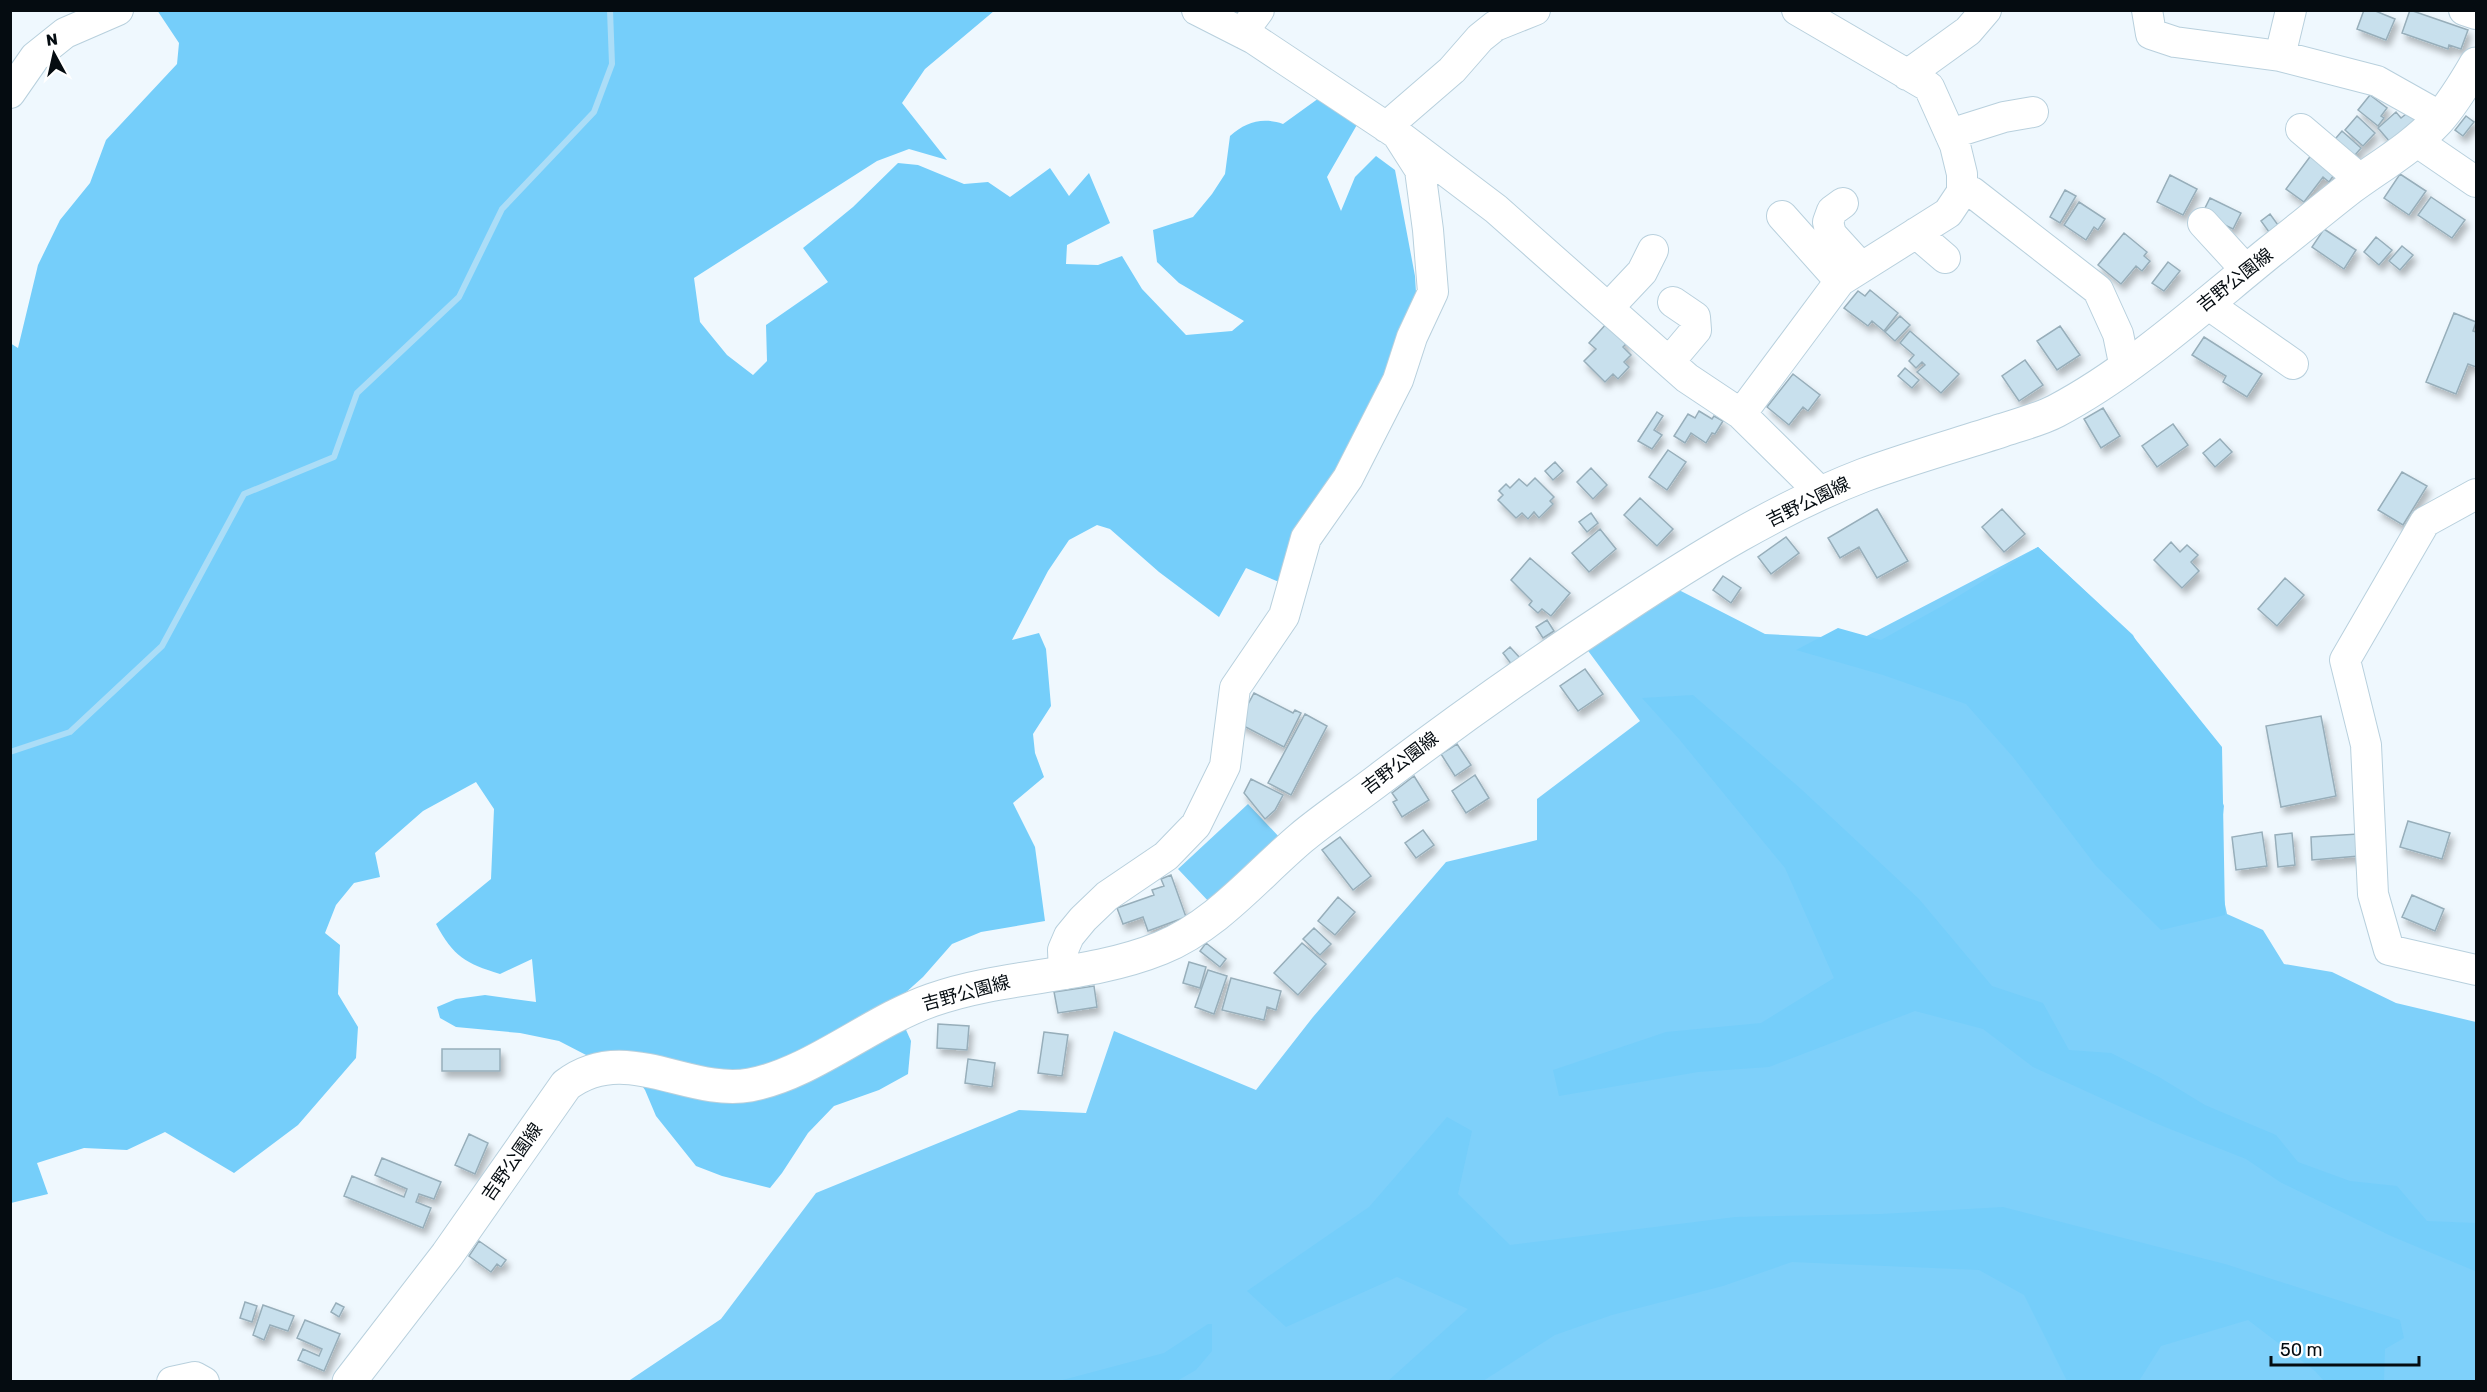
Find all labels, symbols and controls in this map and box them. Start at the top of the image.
north arrow [24,24,84,84]
text: N [45,29,59,50]
street label: 吉野公園線 [2193,244,2277,316]
street label: 吉野公園線 [1763,472,1853,532]
street label: 吉野公園線 [1357,727,1443,799]
street label: 吉野公園線 [920,971,1012,1015]
street label: 吉野公園線 [477,1119,547,1205]
scale bar [2271,1329,2420,1367]
text: 50 m [2280,1339,2323,1361]

